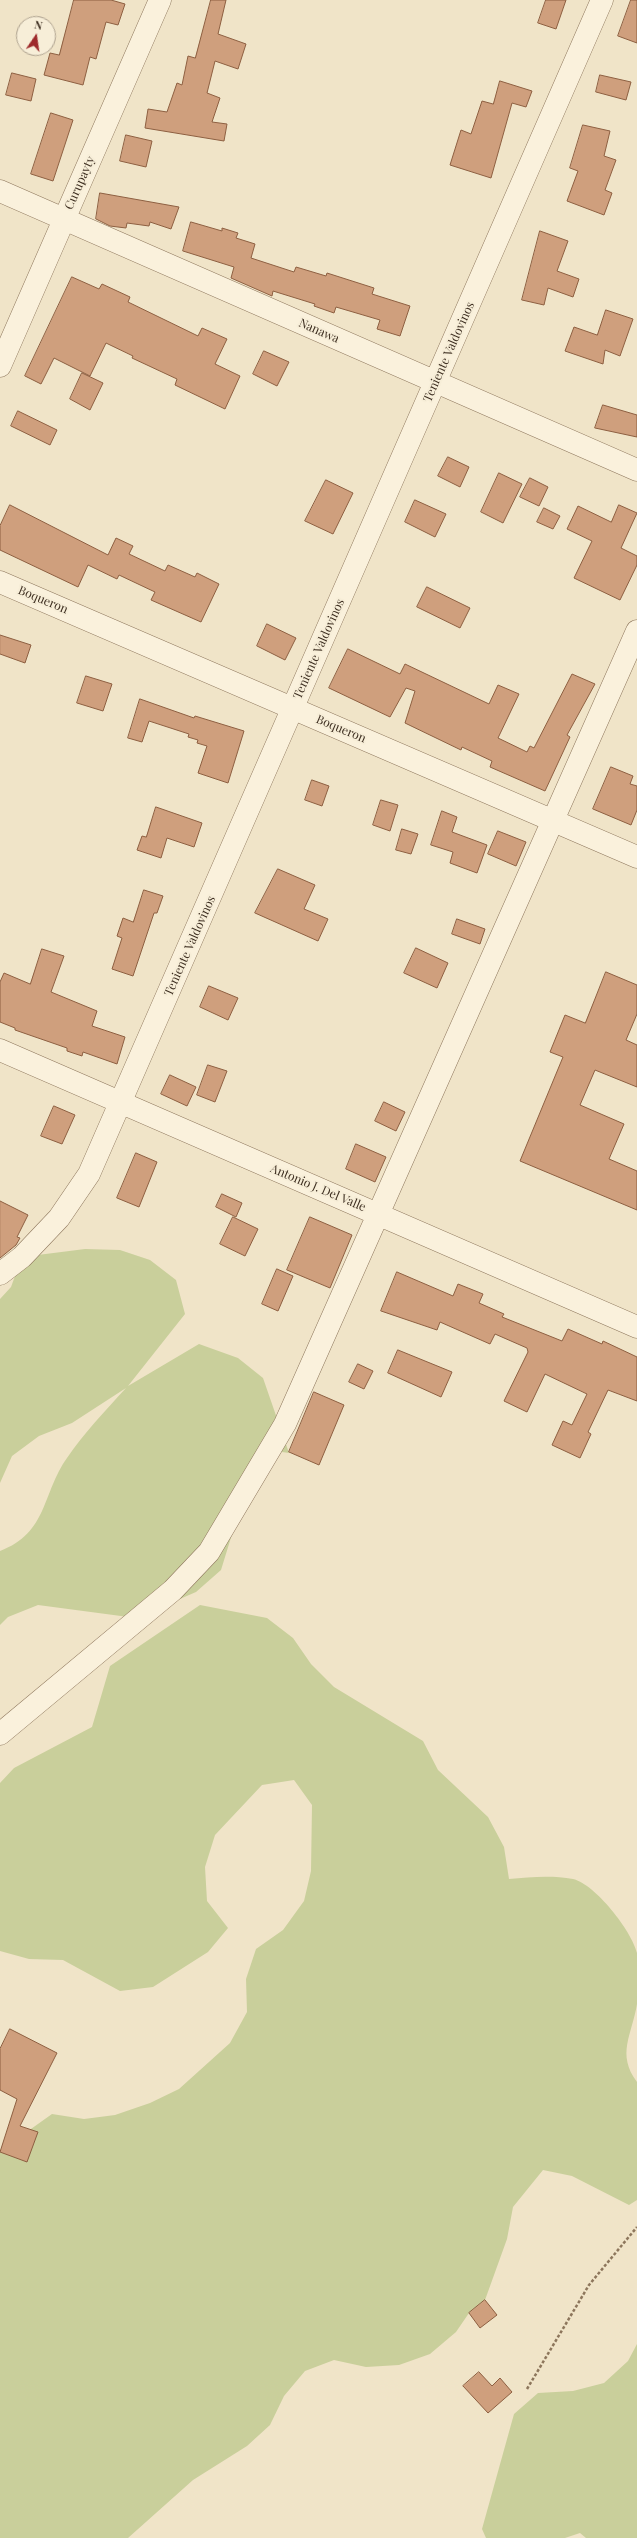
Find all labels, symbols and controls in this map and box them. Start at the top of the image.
north arrow [16,16,56,56]
text: N [33,17,44,33]
street label: Curupayty [62,154,98,212]
street label: Teniente Valdovinos [420,300,478,404]
street label: Nanawa [297,316,341,346]
street label: Boqueron [16,583,70,617]
street label: Teniente Valdovinos [290,597,348,701]
street label: Boqueron [314,712,368,746]
street label: Teniente Valdovinos [161,894,219,998]
street label: Antonio J. Del Valle [268,1161,368,1215]

